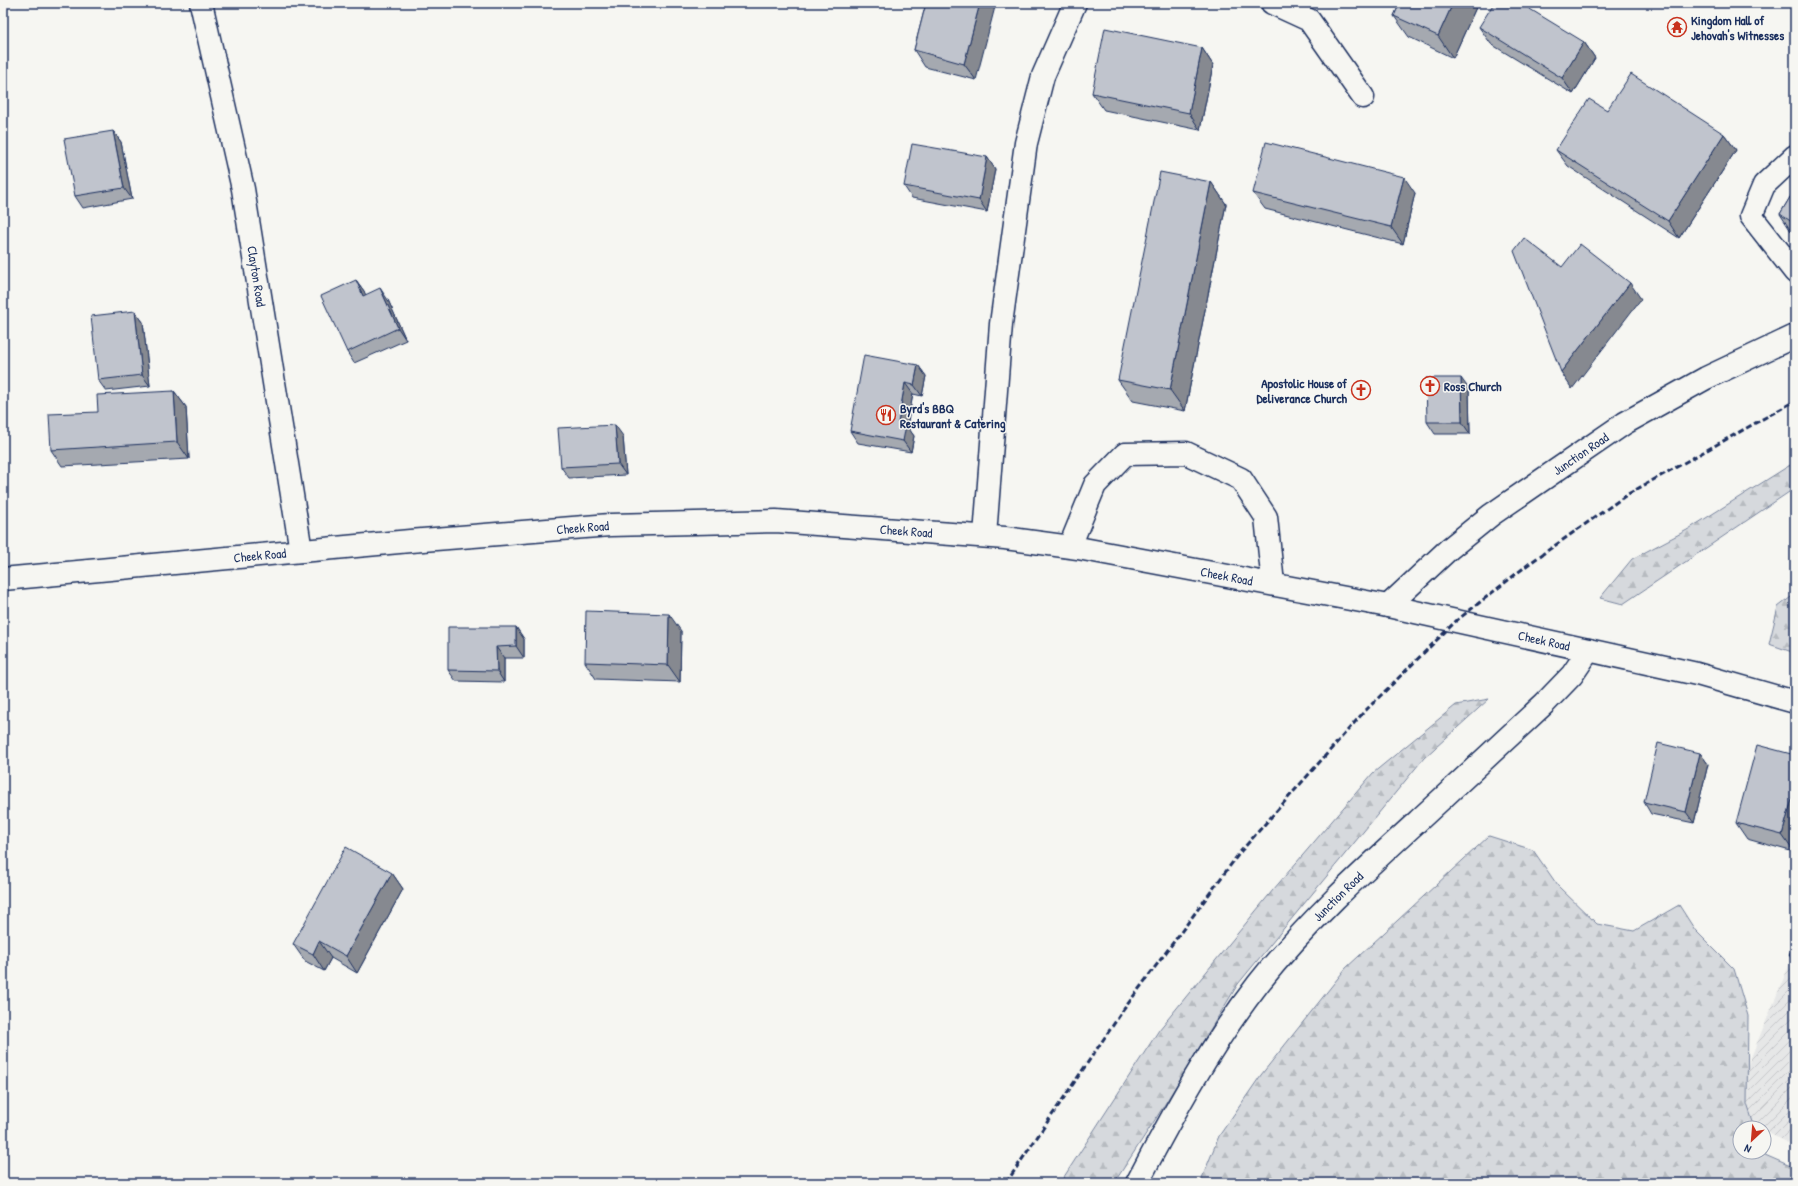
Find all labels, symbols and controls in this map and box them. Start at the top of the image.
place label: Kingdom Hall of Jehovah's Witnesses [1691,11,1784,44]
temple icon: Kingdom Hall of Jehovah's Witnesses [1666,16,1688,38]
street label: Clayton Road [243,245,271,308]
place label: Apostolic House of Deliverance Church [1256,374,1348,407]
church icon: Ross Church [1419,375,1441,397]
place label: Ross Church [1444,377,1502,395]
church icon: Apostolic House of Deliverance Church [1350,379,1372,401]
place label: Byrd's BBQ Restaurant & Catering [900,399,1006,433]
restaurant icon: Byrd's BBQ Restaurant & Catering [875,404,897,426]
street label: Junction Road [1549,428,1612,479]
street label: Cheek Road [556,516,610,538]
street label: Cheek Road [879,520,933,542]
street label: Cheek Road [233,544,287,566]
street label: Cheek Road [1199,562,1254,590]
street label: Cheek Road [1516,626,1572,655]
street label: Junction Road [1309,867,1367,925]
north arrow [1732,1120,1772,1160]
text: N [1742,1141,1753,1157]

